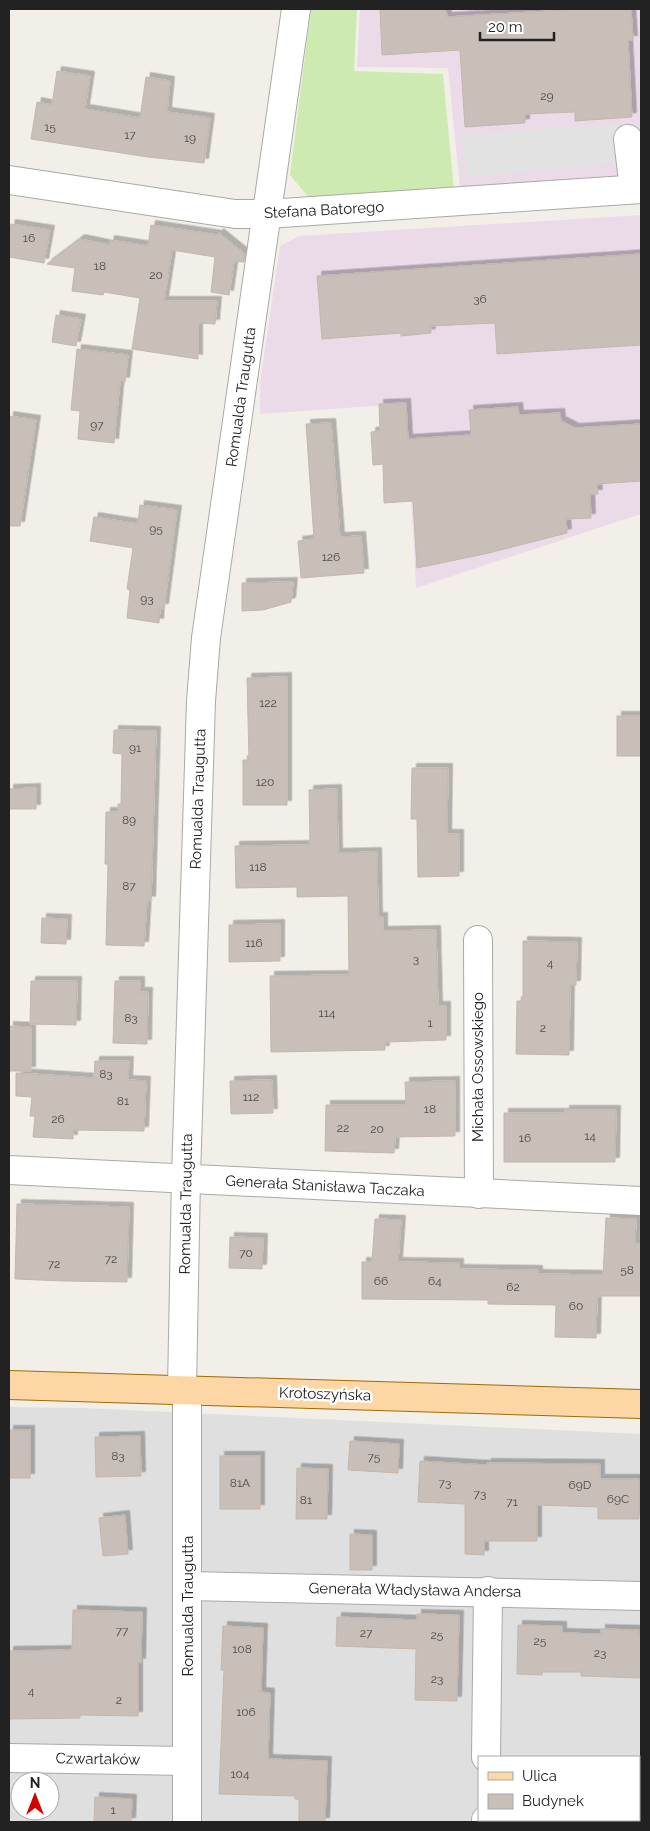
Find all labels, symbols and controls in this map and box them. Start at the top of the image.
scale bar [480,10,554,42]
text: 20 m [488,18,523,36]
house number: 29 [540,89,554,103]
house number: 15 [44,120,56,134]
house number: 17 [124,128,136,142]
house number: 19 [184,131,196,145]
street label: Stefana Batorego [263,198,385,222]
house number: 16 [23,231,35,245]
house number: 18 [94,259,106,273]
house number: 20 [149,268,163,282]
house number: 36 [473,292,487,306]
street label: Romualda Traugutta [222,326,260,468]
house number: 97 [90,418,104,432]
house number: 95 [149,522,163,536]
house number: 126 [322,550,340,564]
house number: 93 [140,592,154,606]
house number: 122 [259,696,277,710]
street label: Romualda Traugutta [187,728,209,870]
house number: 91 [129,741,141,755]
house number: 120 [256,775,274,789]
house number: 89 [122,813,136,827]
house number: 118 [249,860,267,874]
house number: 87 [122,879,136,893]
house number: 116 [245,936,263,950]
house number: 3 [413,952,419,966]
house number: 4 [547,956,554,970]
street label: Michała Ossowskiego [469,992,487,1142]
house number: 114 [319,1006,336,1020]
house number: 83 [124,1011,138,1025]
house number: 1 [427,1016,433,1030]
house number: 2 [540,1021,546,1035]
house number: 83 [99,1067,113,1081]
house number: 112 [243,1090,259,1104]
house number: 81 [117,1094,129,1108]
house number: 18 [424,1102,436,1116]
house number: 26 [51,1112,65,1126]
house number: 22 [337,1121,349,1135]
house number: 20 [370,1122,384,1136]
house number: 14 [584,1129,596,1143]
house number: 16 [519,1131,531,1145]
street label: Romualda Traugutta [176,1133,196,1275]
street label: Generała Stanisława Taczaka [225,1172,425,1200]
house number: 70 [239,1246,253,1260]
house number: 72 [105,1252,117,1266]
house number: 72 [48,1257,60,1271]
house number: 58 [620,1263,634,1277]
house number: 66 [374,1274,388,1288]
house number: 64 [428,1274,442,1288]
house number: 62 [506,1280,520,1294]
house number: 60 [569,1299,583,1313]
street label: Krotoszyńska [279,1383,371,1405]
house number: 83 [111,1449,125,1463]
house number: 75 [368,1450,381,1464]
house number: 81A [230,1476,250,1490]
house number: 73 [439,1476,451,1490]
house number: 69D [569,1478,592,1492]
house number: 73 [474,1487,486,1501]
house number: 69C [607,1492,629,1506]
house number: 81 [300,1493,312,1507]
house number: 71 [506,1495,518,1509]
street label: Romualda Traugutta [179,1536,197,1676]
street label: Generała Władysława Andersa [309,1579,521,1601]
house number: 77 [116,1624,129,1638]
house number: 27 [360,1626,373,1640]
house number: 25 [431,1628,444,1642]
house number: 25 [534,1634,547,1648]
house number: 108 [232,1642,252,1656]
house number: 23 [594,1646,606,1660]
house number: 23 [431,1672,443,1686]
house number: 4 [28,1684,35,1698]
house number: 2 [116,1693,122,1707]
house number: 106 [236,1705,256,1719]
street label: Czwartaków [55,1749,141,1769]
legend [478,1756,640,1821]
house number: 104 [230,1767,250,1781]
text: Ulica [522,1767,557,1785]
north arrow [10,1771,60,1821]
text: N [30,1775,40,1791]
text: Budynek [522,1792,584,1810]
house number: 1 [110,1803,116,1817]

